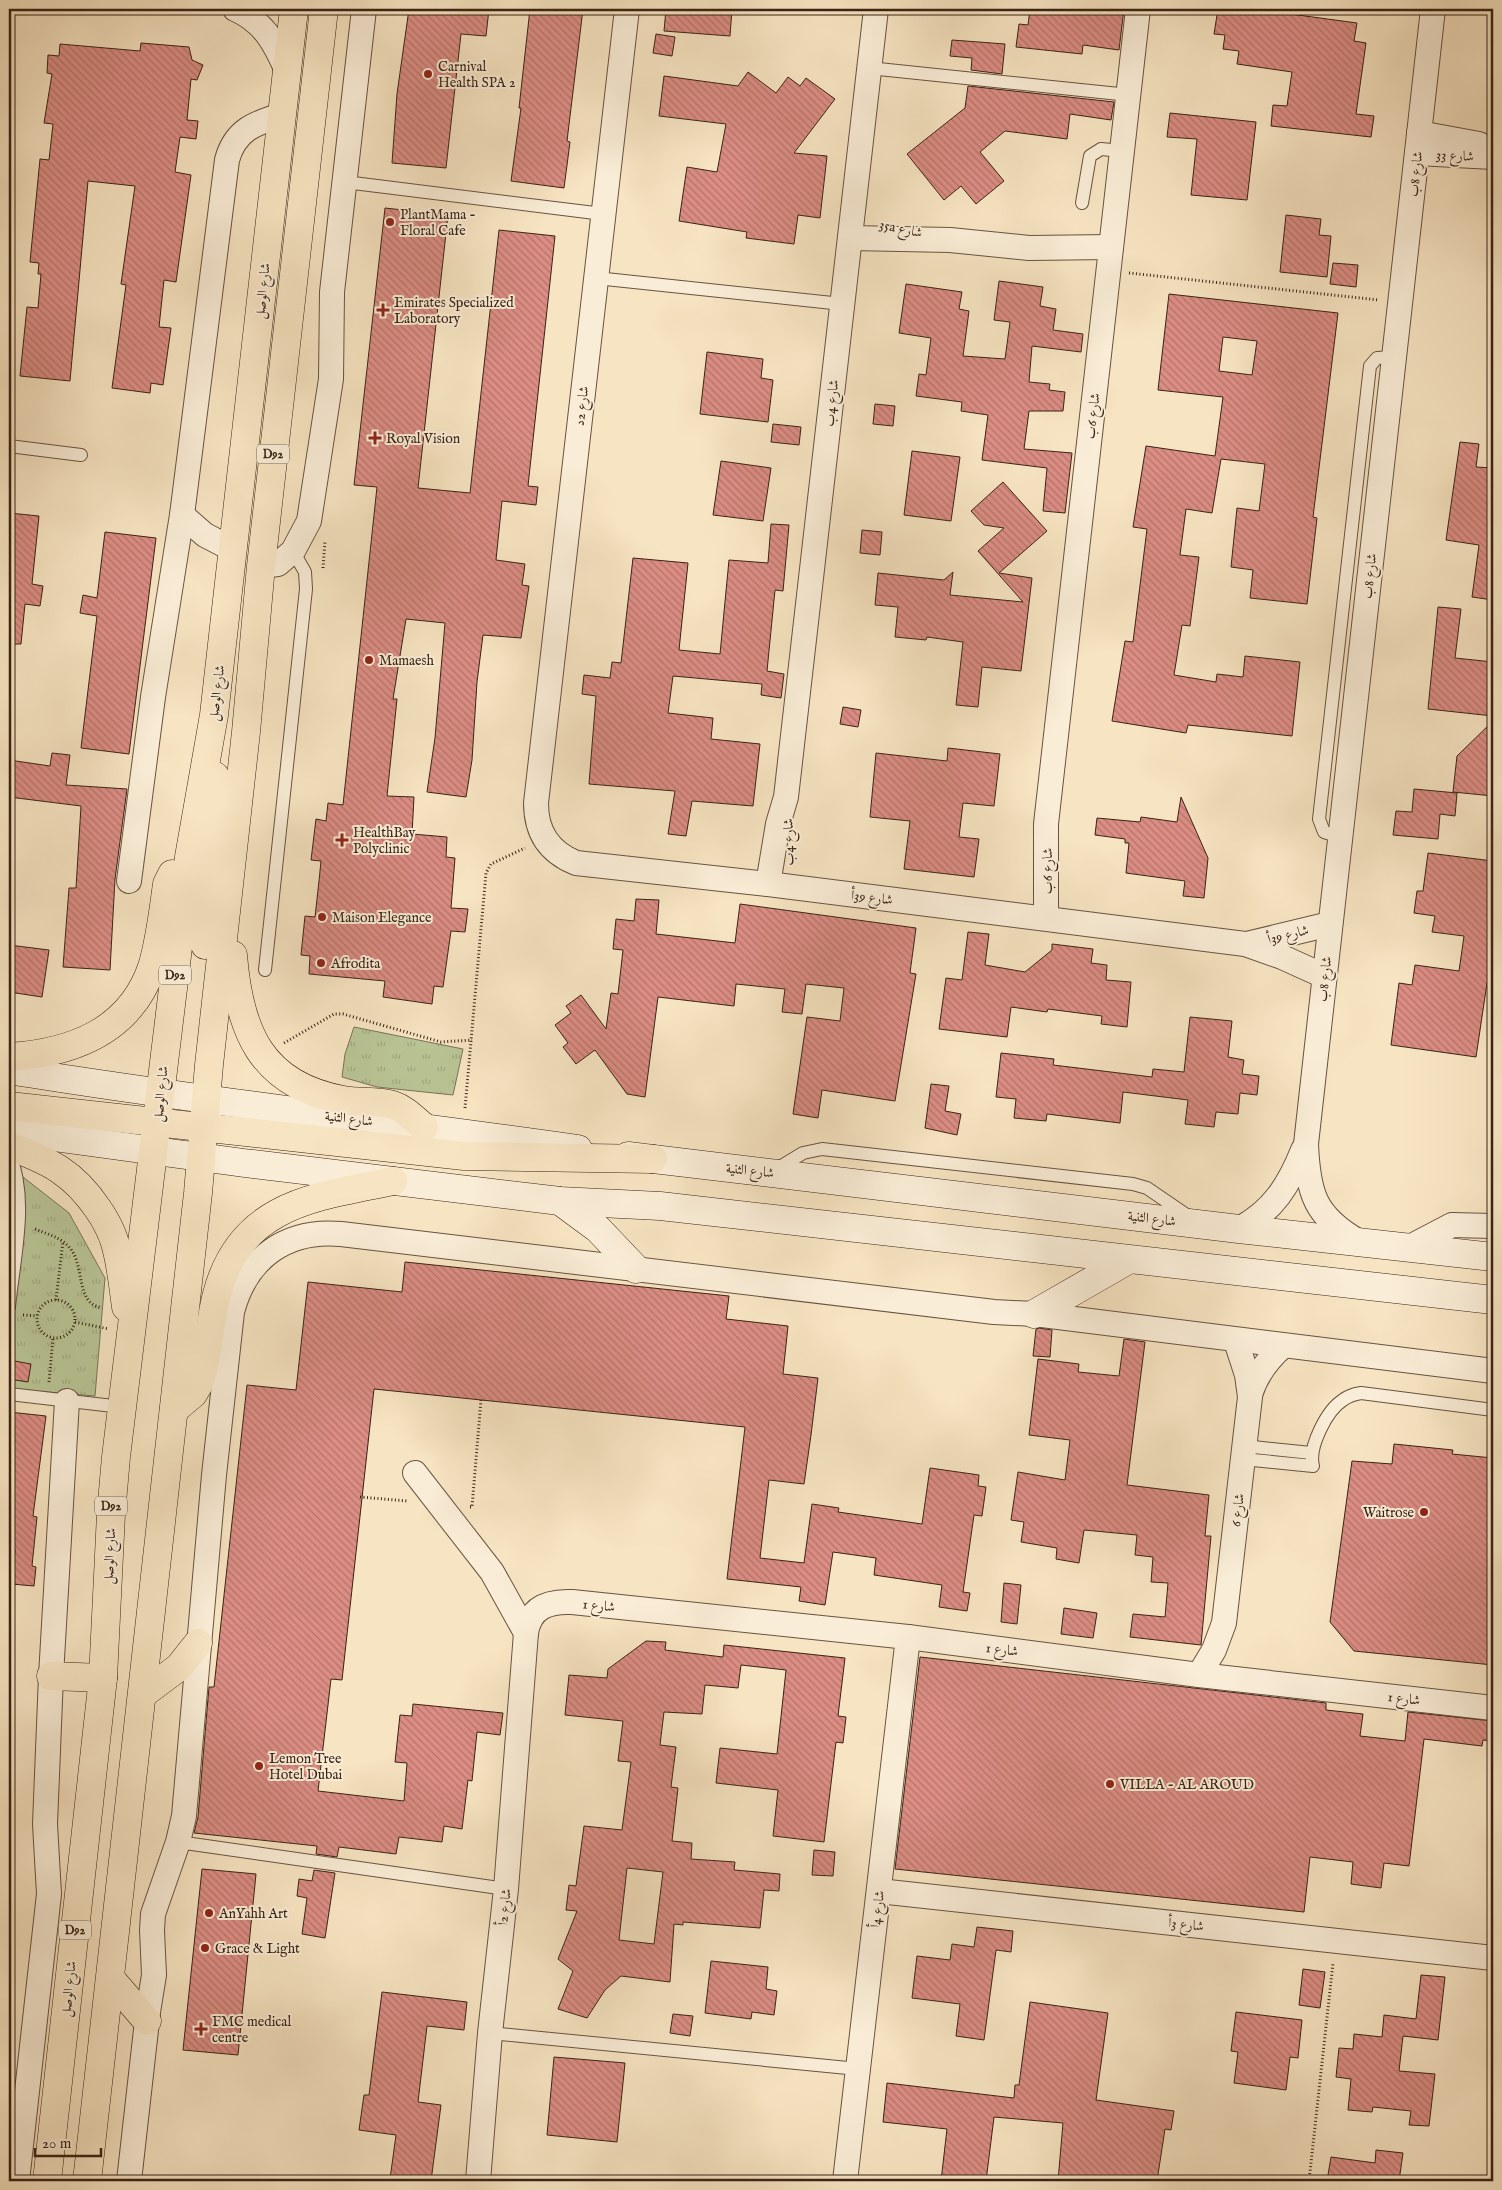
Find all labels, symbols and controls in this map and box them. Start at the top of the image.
place label: Carnival Health SPA 2 [438,58,516,92]
marker: Carnival Health SPA 2 [422,68,434,80]
street label: شارع 33 [1435,146,1474,168]
street label: شارع 8ب [1405,150,1429,198]
place label: PlantMama - Floral Cafe [400,206,476,240]
marker: PlantMama - Floral Cafe [384,216,396,228]
street label: 35a شارع [877,216,924,244]
street label: شارع الوصل [251,262,277,320]
place label: Emirates Specialized Laboratory [394,294,514,328]
marker: Emirates Specialized Laboratory [376,303,390,317]
street label: شارع 4ب [821,379,845,428]
street label: شارع 2د [571,385,595,427]
street label: شارع 6ب [1081,392,1107,440]
place label: Royal Vision [386,430,461,448]
marker: Royal Vision [368,431,382,445]
road number: D92 [257,444,289,464]
street label: شارع 8ب [1359,552,1383,600]
place label: Mamaesh [379,652,434,670]
marker: Mamaesh [363,654,375,666]
street label: شارع الوصل [205,664,231,722]
street label: شارع 4ب [780,818,800,866]
place label: HealthBay Polyclinic [353,824,416,858]
marker: HealthBay Polyclinic [335,833,349,847]
street label: شارع 6ب [1039,848,1059,894]
street label: شارع 39أ [850,885,894,911]
place label: Maison Elegance [332,909,432,927]
marker: Maison Elegance [316,911,328,923]
street label: شارع 39أ [1265,919,1311,951]
place label: Afrodita [330,955,381,973]
street label: شارع 8ب [1314,955,1338,1003]
marker: Afrodita [315,957,327,969]
road number: D92 [159,966,191,984]
street label: شارع الوصل [149,1065,175,1123]
street label: شارع الثنية [324,1107,374,1133]
street label: شارع الثنية [725,1160,775,1184]
street label: شارع الثنية [1127,1207,1177,1233]
street label: شارع 6 [1227,1492,1251,1528]
road number: D92 [95,1496,127,1515]
place label: Waitrose [1363,1504,1415,1522]
marker: Waitrose [1418,1506,1430,1518]
street label: شارع الوصل [100,1527,122,1585]
street label: شارع 1 [582,1595,616,1619]
street label: شارع 1 [984,1639,1019,1663]
street label: شارع 1 [1386,1688,1421,1712]
place label: Lemon Tree Hotel Dubai [269,1750,343,1784]
marker: Lemon Tree Hotel Dubai [253,1760,265,1772]
place label: VILLA - AL AROUD [1119,1776,1254,1794]
marker: VILLA - AL AROUD [1104,1778,1116,1790]
street label: شارع 2أ [492,1887,518,1927]
street label: شارع 4أ [865,1889,891,1929]
place label: AnYahh Art [218,1905,288,1923]
marker: AnYahh Art [203,1907,215,1919]
street label: شارع 3أ [1167,1912,1205,1938]
road number: D92 [59,1920,91,1940]
place label: Grace & Light [215,1940,300,1958]
marker: Grace & Light [199,1942,211,1954]
street label: شارع الوصل [57,1960,83,2018]
place label: FMC medical centre [212,2013,291,2047]
marker: FMC medical centre [194,2022,208,2036]
scale bar [35,2125,101,2157]
text: 20 m [42,2134,72,2153]

